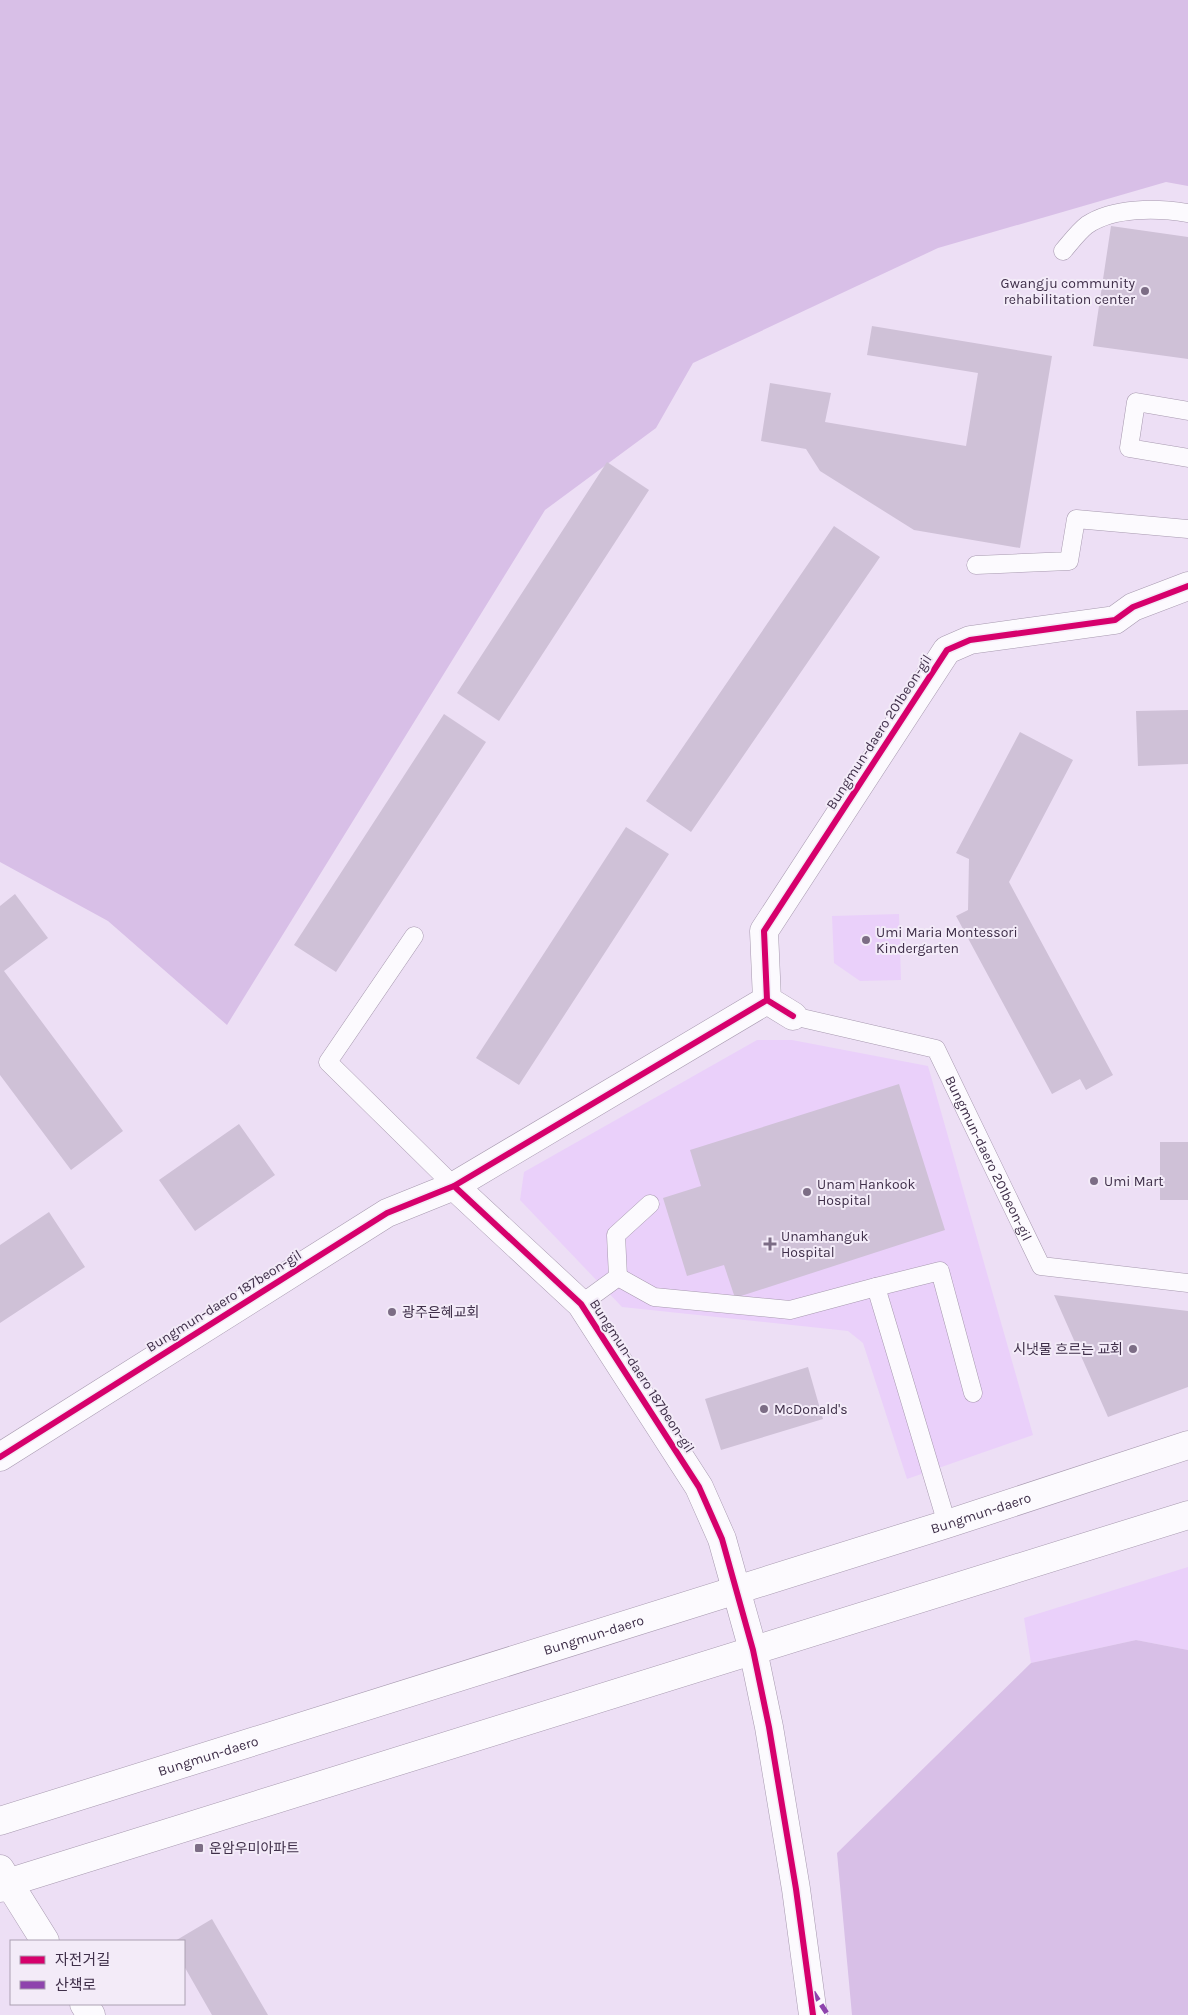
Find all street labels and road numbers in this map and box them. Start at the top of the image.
street label: Bungmun-daero 201beon-gil [823,651,935,813]
street label: Bungmun-daero 201beon-gil [942,1073,1036,1243]
street label: Bungmun-daero 187beon-gil [143,1246,305,1356]
street label: Bungmun-daero 187beon-gil [586,1296,698,1456]
street label: Bungmun-daero [929,1489,1033,1537]
street label: Bungmun-daero [541,1611,646,1659]
street label: Bungmun-daero [156,1732,260,1779]

